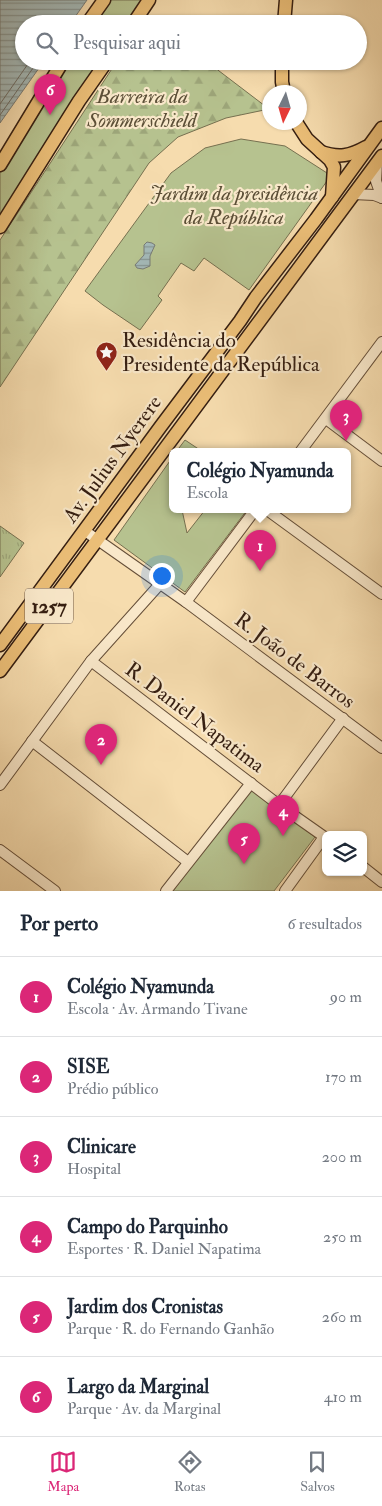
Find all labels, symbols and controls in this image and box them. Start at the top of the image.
search box [15,15,367,70]
icon: search [33,29,61,57]
text: Pesquisar aqui [73,31,181,55]
pin: 6 [34,74,66,115]
park label: Barreira da Sommerschield [86,83,198,134]
north arrow [262,85,307,130]
park label: Jardim da presidência da República [150,180,319,231]
place label: Residência do Presidente da República [122,327,320,378]
place icon: Residência do Presidente da República [94,340,118,371]
street label: Av. Julius Nyerere [56,390,168,529]
pin: 3 [330,400,362,441]
popup [169,448,351,513]
text: Colégio Nyamunda [186,459,334,483]
text: Escola [186,483,228,503]
pin: 1 [244,530,276,571]
your location [149,563,175,589]
road number: 1257 [25,588,73,624]
street label: R. João de Barros [229,606,360,715]
street label: R. Daniel Napatima [119,656,270,779]
pin: 2 [85,724,117,765]
pin: 4 [267,795,299,836]
pin: 5 [228,823,260,864]
map controls [322,831,367,876]
button: layers [322,831,367,876]
text: Por perto [20,910,98,937]
text: 6 resultados [287,914,362,934]
text: Colégio Nyamunda [67,975,214,999]
text: 1 [33,987,39,1007]
text: 90 m [330,987,362,1007]
text: Escola · Av. Armando Tivane [67,999,248,1019]
text: SISE [67,1055,110,1079]
text: 2 [32,1067,40,1087]
text: 170 m [325,1067,362,1087]
text: Prédio público [67,1079,158,1099]
text: Clinicare [67,1135,136,1159]
text: 3 [33,1147,39,1167]
text: 200 m [322,1147,362,1167]
text: Hospital [67,1159,121,1179]
text: Campo do Parquinho [67,1215,228,1239]
text: 4 [32,1227,40,1247]
text: 250 m [323,1227,362,1247]
text: Esportes · R. Daniel Napatima [67,1239,261,1259]
text: Jardim dos Cronistas [67,1295,223,1319]
text: 5 [32,1307,40,1327]
text: 260 m [322,1307,362,1327]
text: Parque · R. do Fernando Ganhão [67,1319,274,1339]
text: Largo da Marginal [67,1375,209,1399]
text: 6 [32,1387,40,1407]
text: 410 m [324,1387,362,1407]
text: Parque · Av. da Marginal [67,1399,221,1419]
tab: Mapa [47,1448,79,1495]
tab: Rotas [174,1448,206,1495]
tab: Salvos [300,1448,335,1495]

